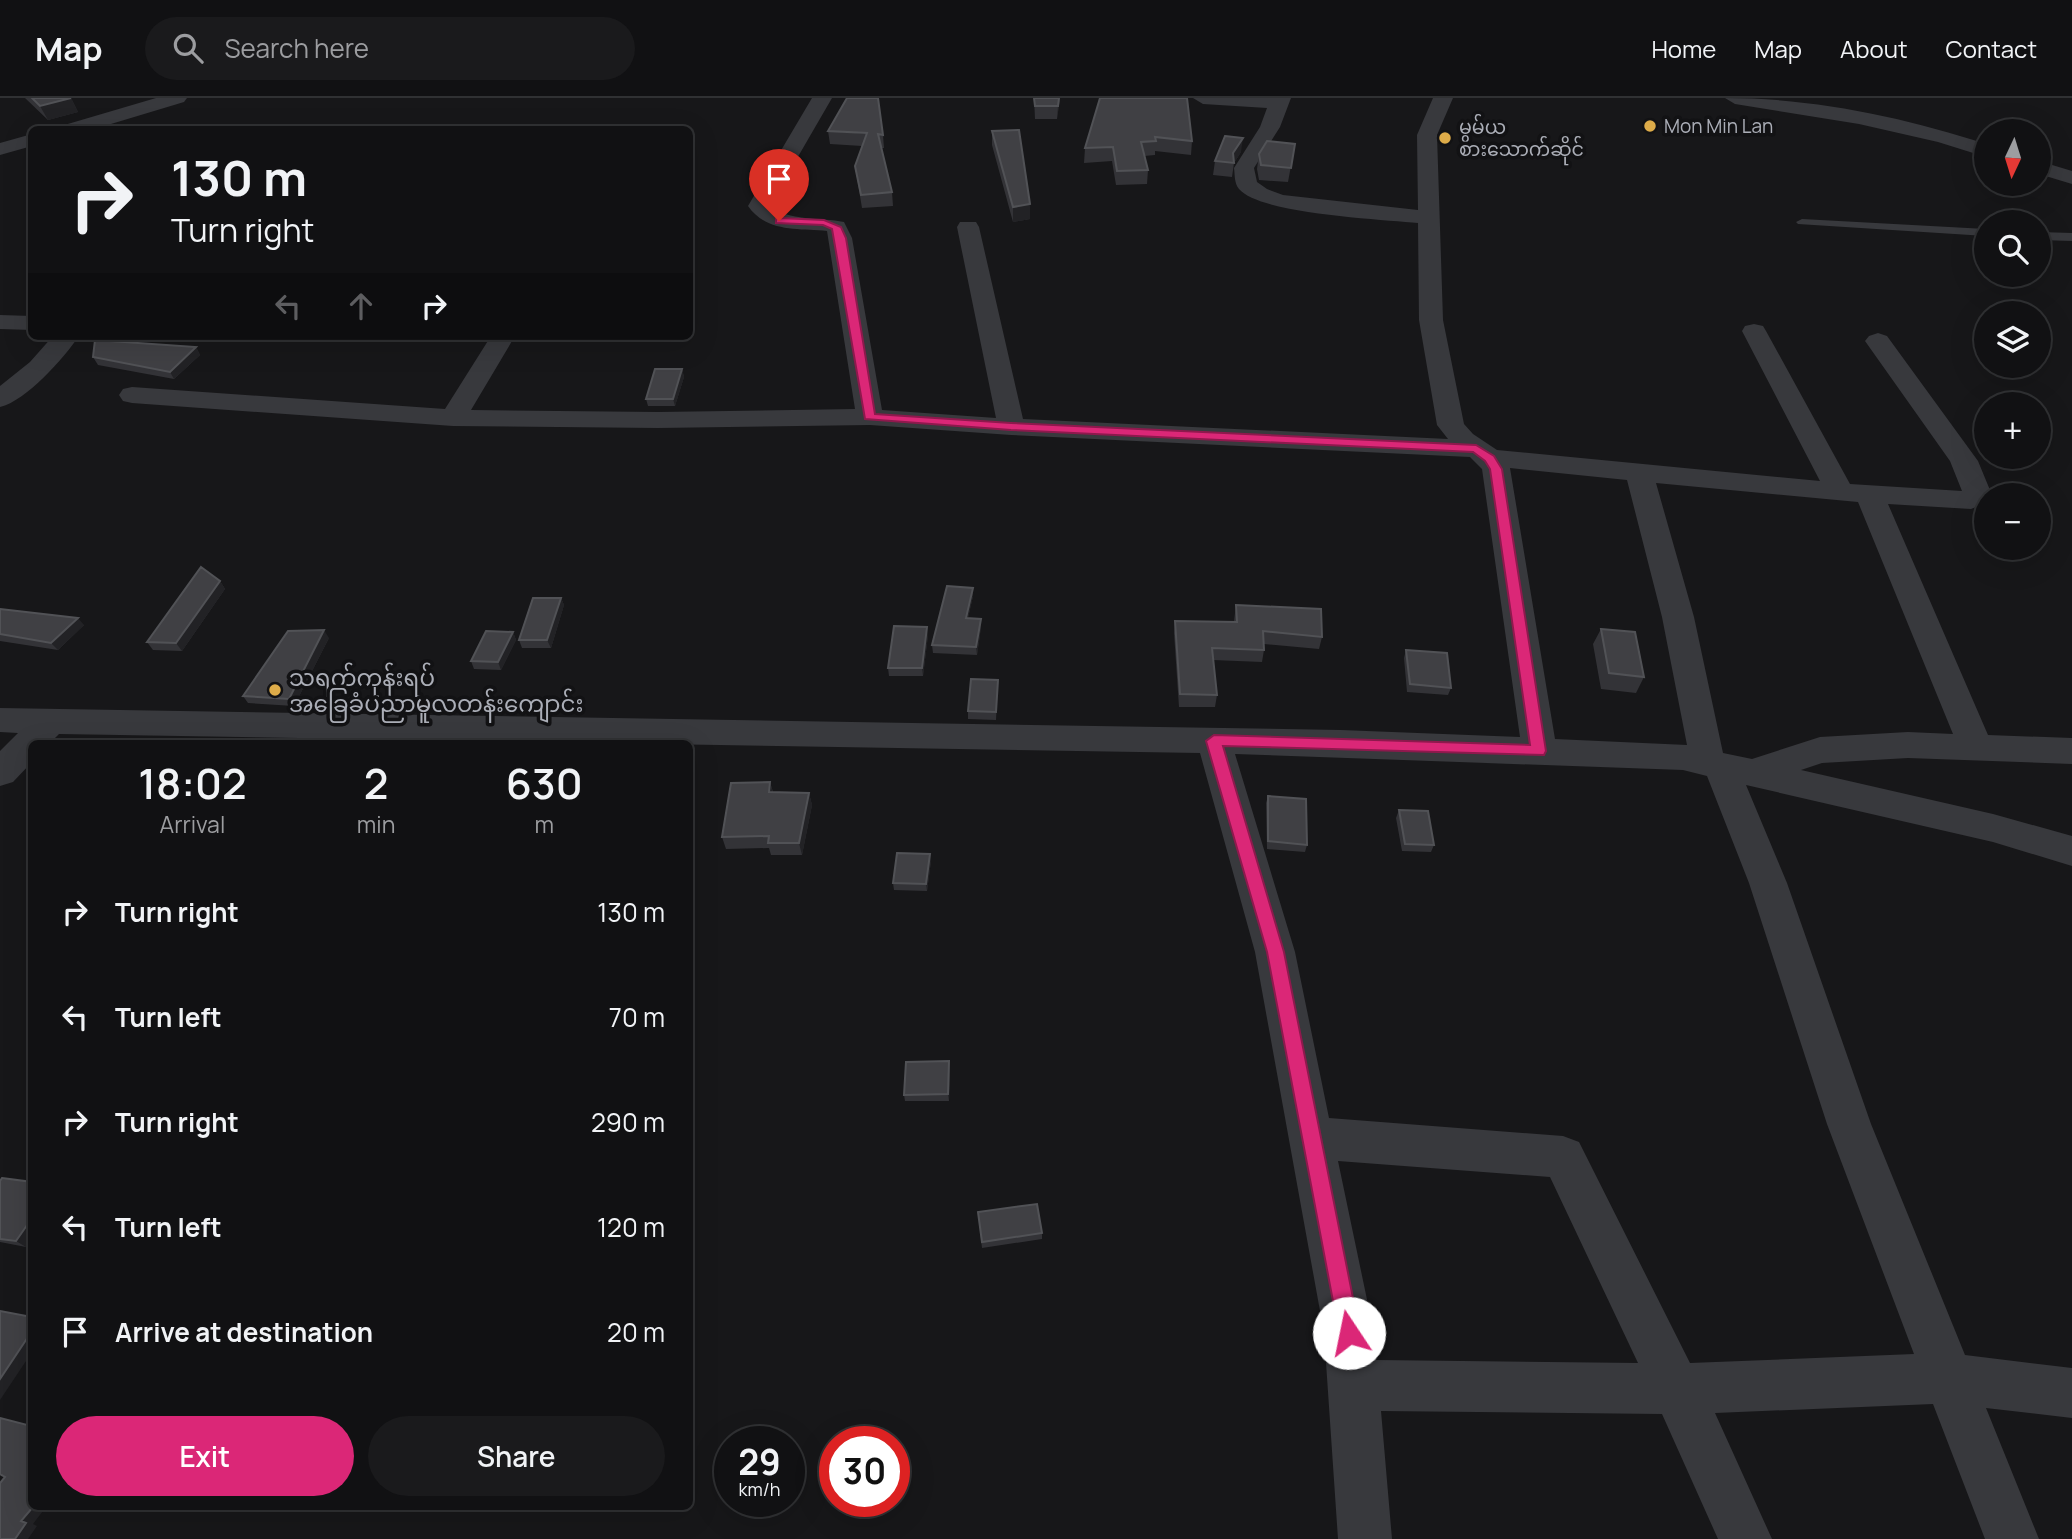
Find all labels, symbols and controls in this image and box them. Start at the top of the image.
search box [145,17,635,80]
text: Map [35,26,103,71]
icon: search [169,29,207,67]
text: Search here [225,30,369,66]
text: Home [1651,32,1716,65]
text: Map [1754,32,1802,65]
text: About [1840,32,1908,65]
text: Contact [1946,32,2037,65]
place label: မွမ်ယ စားသောက်ဆိုင် [1459,113,1584,166]
place label: Mon Min Lan [1664,113,1773,139]
marker: Mon Min Lan [1642,118,1658,134]
north arrow [1974,119,2051,196]
map controls [1974,119,2051,560]
marker: မွမ်ယ စားသောက်ဆိုင် [1437,130,1453,146]
text: 130 m [171,144,307,211]
pin [749,149,809,221]
icon: right [56,154,147,245]
icon: arrive [760,160,798,198]
text: Turn right [171,208,314,252]
button: search [1974,210,2051,287]
icon: left [269,287,307,325]
icon: ahead [342,287,380,325]
icon: right [415,287,453,325]
button: layers [1974,301,2051,378]
button: + [1974,392,2051,469]
button: − [1974,483,2051,560]
place label: သရက်ကုန်းရပ် အခြေခံပညာမူလတန်းကျောင်း [289,661,583,723]
marker: သရက်ကုန်းရပ် အခြေခံပညာမူလတန်းကျောင်း [267,682,283,698]
text: 18:02 [138,754,247,812]
text: 2 [364,754,388,812]
text: 630 [506,754,583,812]
text: Arrival [160,808,225,840]
text: min [357,808,395,840]
text: m [534,808,554,840]
icon: right [56,893,94,931]
text: Turn right [115,894,239,930]
text: 130 m [597,894,665,930]
icon: left [56,998,94,1036]
text: Turn left [115,999,222,1035]
text: 70 m [609,999,665,1035]
icon: right [56,1103,94,1141]
text: Turn right [115,1104,239,1140]
text: 290 m [591,1104,665,1140]
icon: left [56,1208,94,1246]
text: Turn left [115,1209,222,1245]
text: 120 m [597,1209,665,1245]
position arrow [1312,1296,1386,1370]
icon: arrive [56,1313,94,1351]
text: Arrive at destination [115,1314,373,1350]
text: 20 m [607,1314,665,1350]
button: Exit [56,1416,354,1496]
button: Share [368,1416,665,1496]
speed limit sign: 30 [819,1426,910,1517]
text: 29 [738,1438,781,1486]
text: km/h [739,1477,780,1501]

